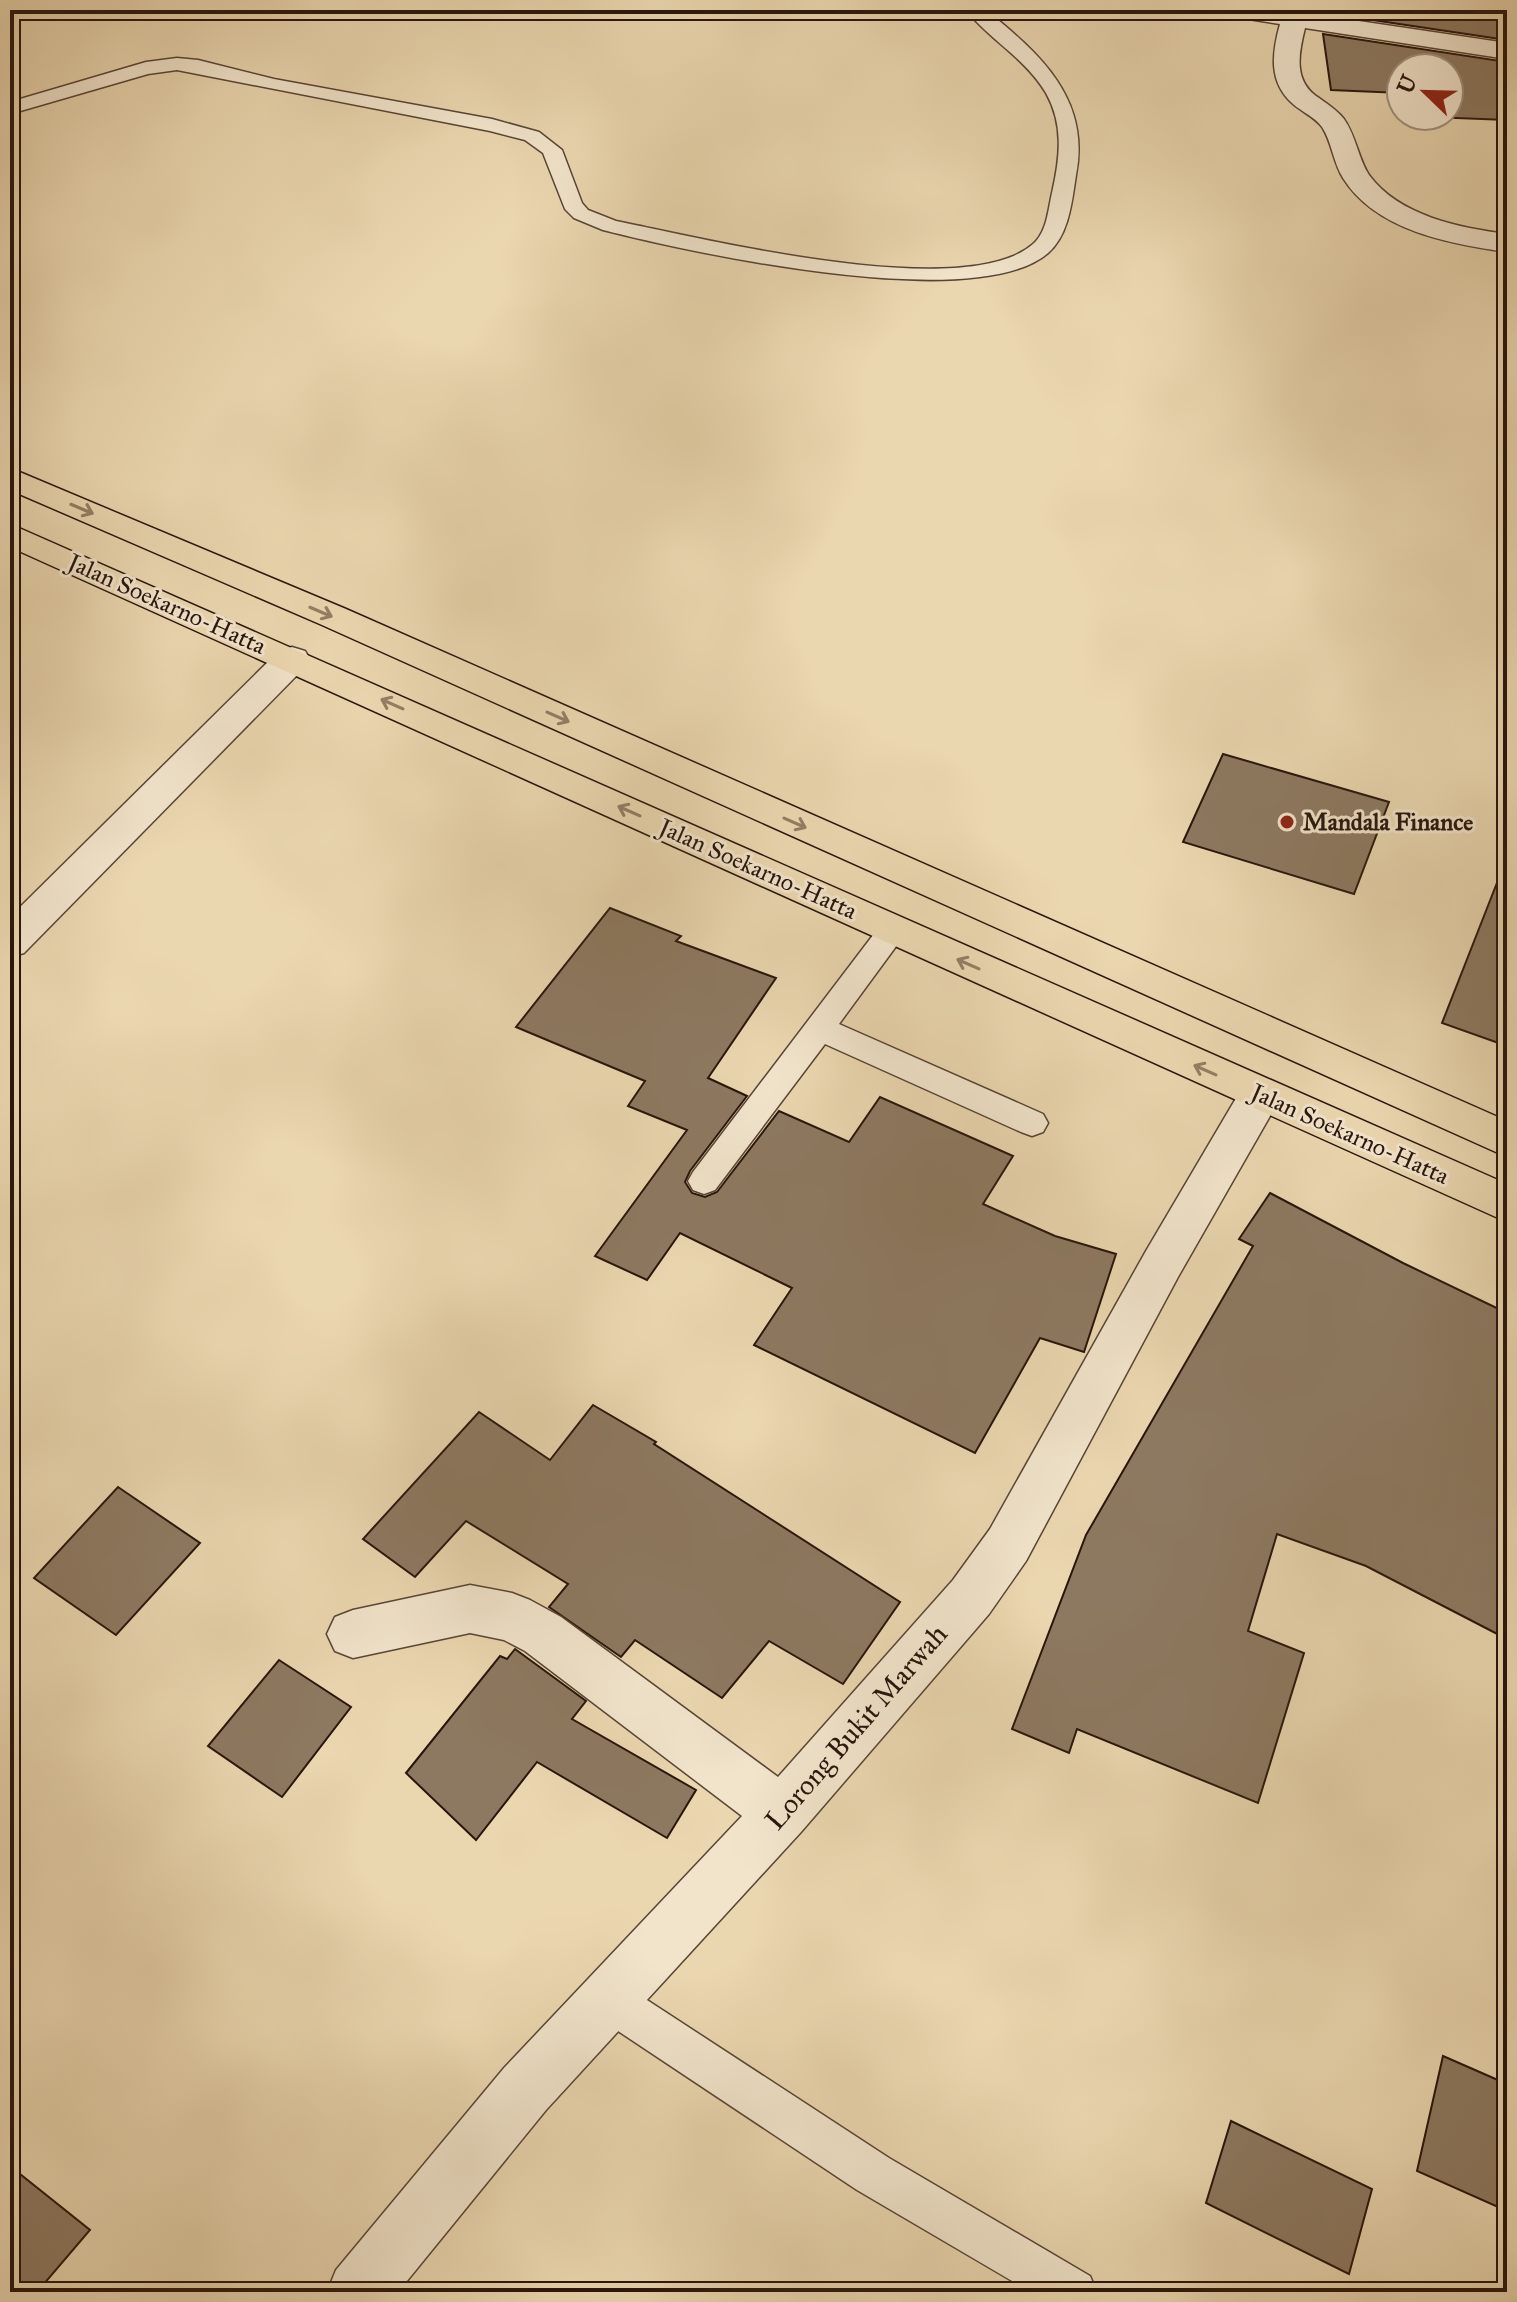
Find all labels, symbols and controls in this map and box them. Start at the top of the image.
north arrow [1385,52,1465,132]
text: U [1391,71,1423,98]
one-way arrow [70,502,94,517]
street label: Jalan Soekarno-Hatta [61,546,271,661]
one-way arrow [308,605,332,620]
one-way arrow [380,696,404,711]
one-way arrow [545,711,570,726]
one-way arrow [617,803,641,818]
place label: Mandala Finance [1303,807,1473,837]
street label: Jalan Soekarno-Hatta [652,811,862,926]
marker: Mandala Finance [1278,813,1296,831]
one-way arrow [783,817,807,832]
one-way arrow [956,955,981,970]
one-way arrow [1193,1062,1218,1077]
street label: Jalan Soekarno-Hatta [1244,1076,1454,1191]
street label: Lorong Bukit Marwah [757,1617,955,1837]

